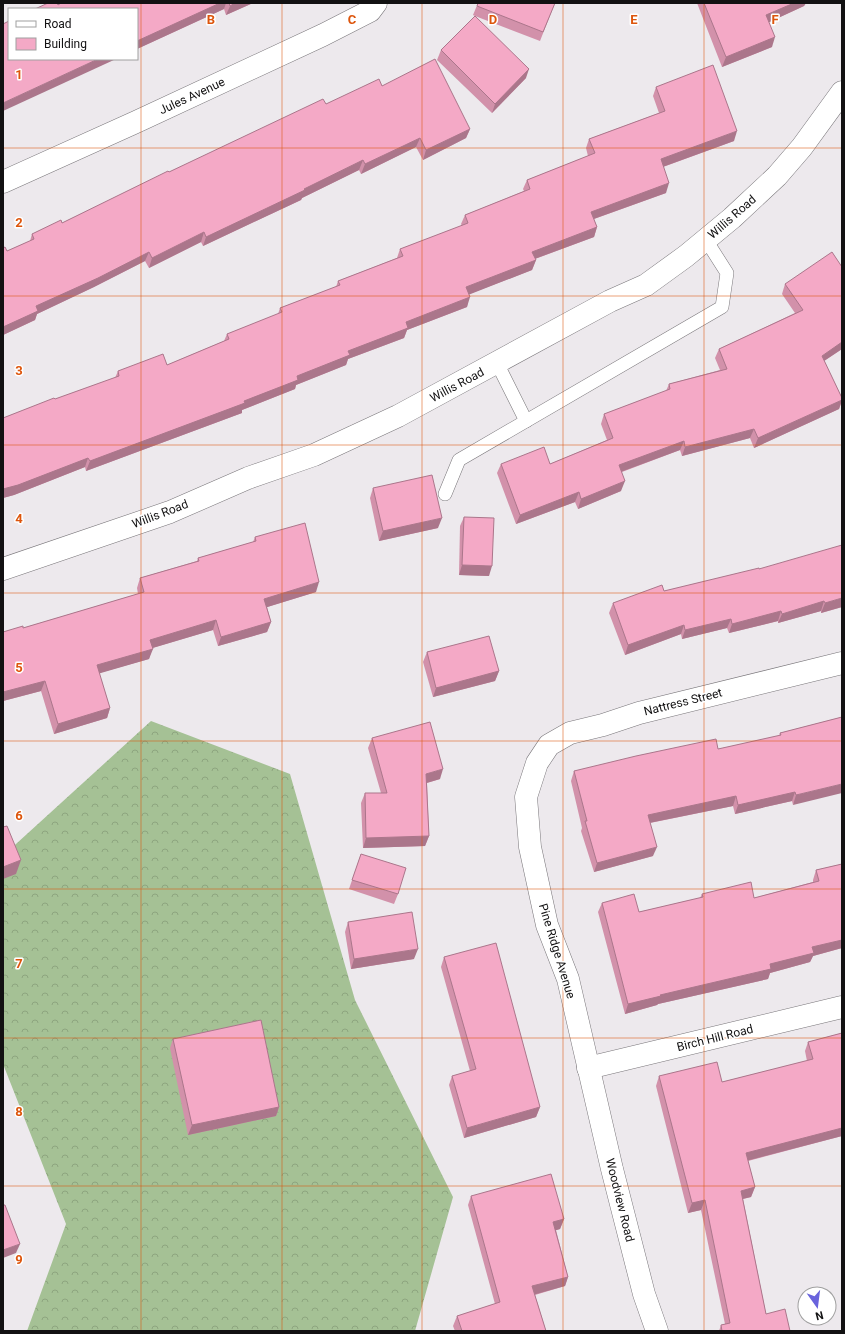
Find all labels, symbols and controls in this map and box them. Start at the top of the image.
legend [8,8,138,60]
text: B [207,12,215,27]
text: C [348,12,357,27]
text: D [489,12,497,27]
text: E [630,12,638,27]
text: F [771,12,779,27]
text: Road [44,17,72,31]
text: Building [44,37,87,51]
text: 1 [15,67,23,82]
street label: Jules Avenue [157,75,227,117]
street label: Willis Road [705,192,759,242]
text: 2 [15,215,23,230]
text: 3 [15,363,23,378]
street label: Willis Road [428,365,486,405]
street label: Willis Road [130,497,190,531]
text: 4 [15,511,23,526]
text: 5 [15,660,23,675]
street label: Nattress Street [642,685,724,719]
text: 6 [15,808,23,823]
street label: Pine Ridge Avenue [536,902,578,1000]
text: 7 [15,956,23,971]
street label: Birch Hill Road [675,1022,755,1054]
text: 8 [15,1104,23,1119]
street label: Woodview Road [603,1157,637,1243]
text: 9 [15,1252,23,1267]
north arrow [797,1286,837,1326]
text: N [814,1308,825,1323]

